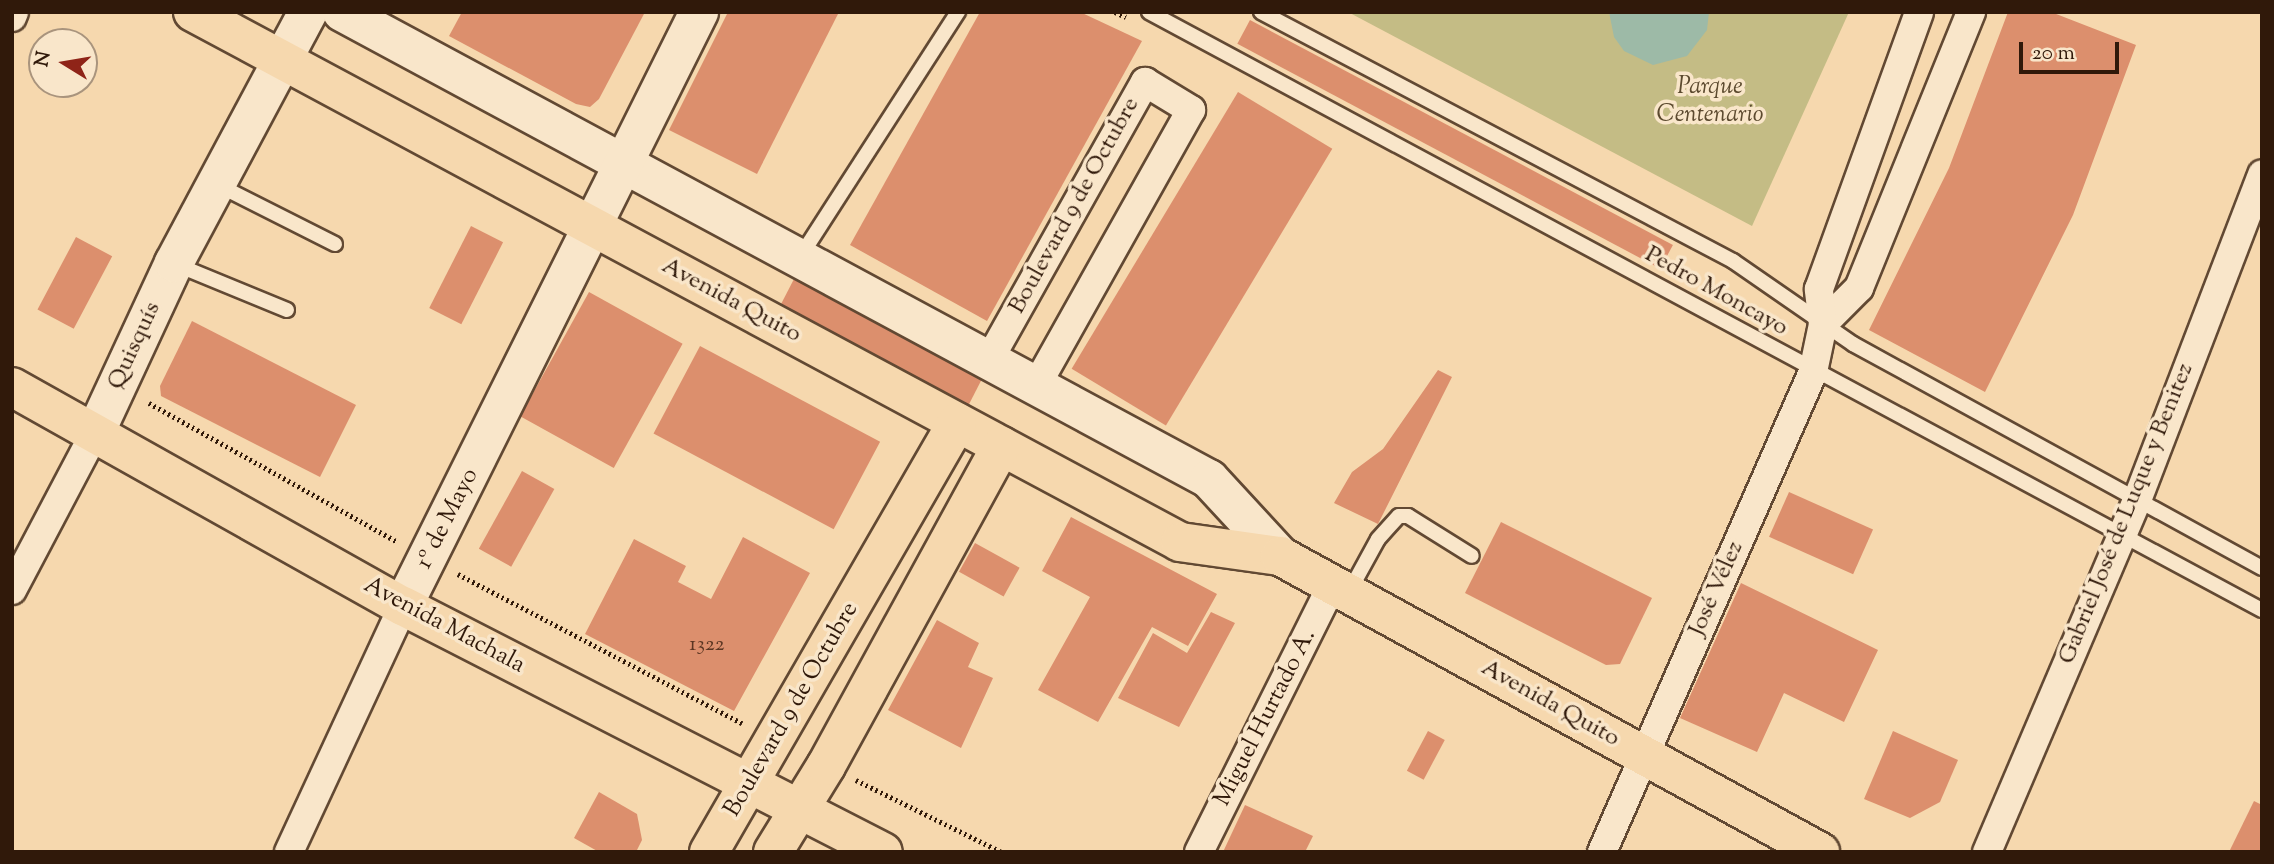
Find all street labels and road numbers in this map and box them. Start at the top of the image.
street label: Boulevard 9 de Octubre [1004,93,1146,319]
street label: Pedro Moncayo [1639,241,1793,343]
street label: Avenida Quito [656,252,806,350]
street label: Quisquís [102,298,168,394]
street label: Gabriel José de Luque y Benitez [2053,359,2201,669]
street label: 1º de Mayo [410,464,486,574]
street label: José Vélez [1683,537,1751,641]
street label: Avenida Machala [359,571,529,681]
street label: Boulevard 9 de Octubre [719,598,865,822]
street label: Miguel Hurtado A. [1209,625,1323,811]
street label: Avenida Quito [1476,654,1624,754]

